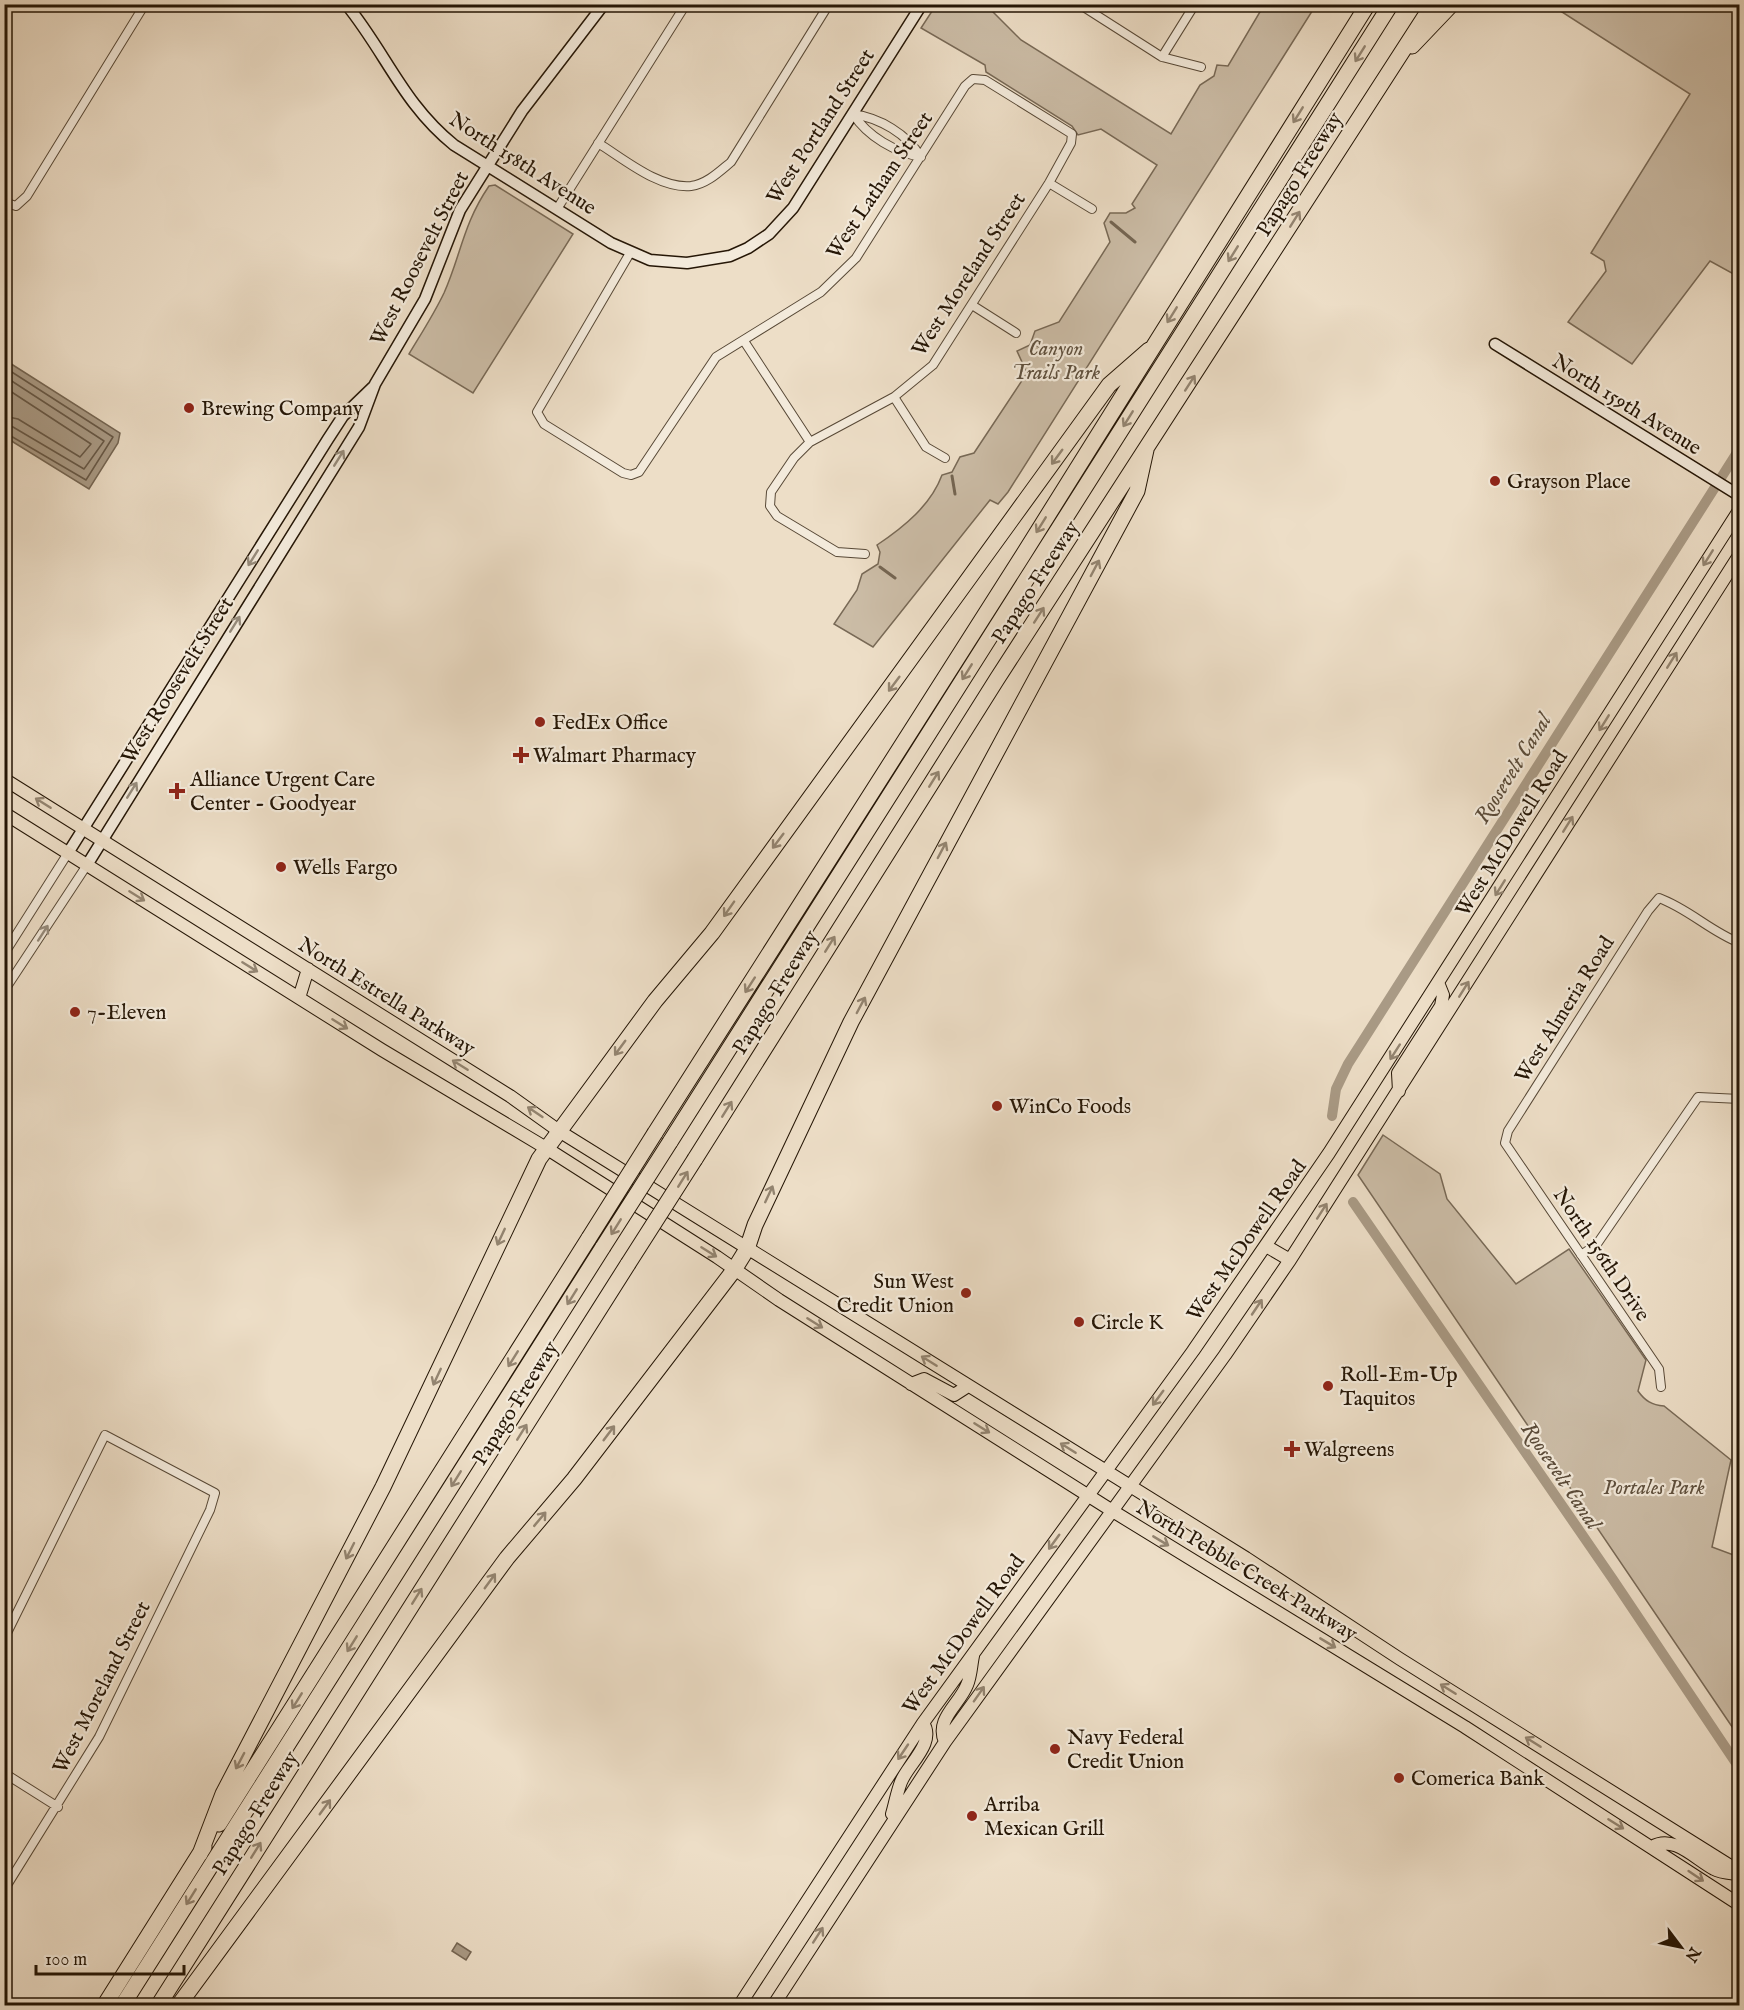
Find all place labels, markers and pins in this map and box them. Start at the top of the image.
place label: Brewing Company [201,396,364,423]
marker: Brewing Company [182,401,196,415]
place label: Grayson Place [1507,469,1631,496]
marker: Grayson Place [1488,474,1502,488]
place label: FedEx Office [552,710,668,737]
marker: FedEx Office [533,715,547,729]
place label: Walmart Pharmacy [533,743,697,770]
marker: Walmart Pharmacy [514,748,528,762]
place label: Alliance Urgent Care Center - Goodyear [189,767,376,818]
marker: Alliance Urgent Care Center - Goodyear [168,782,186,800]
place label: Wells Fargo [293,855,398,882]
marker: Wells Fargo [274,860,288,874]
place label: 7-Eleven [87,1000,166,1027]
marker: 7-Eleven [68,1005,82,1019]
place label: WinCo Foods [1009,1094,1131,1121]
marker: WinCo Foods [990,1099,1004,1113]
place label: Sun West Credit Union [837,1269,954,1320]
marker: Sun West Credit Union [959,1286,973,1300]
place label: Circle K [1091,1310,1164,1337]
marker: Circle K [1072,1315,1086,1329]
place label: Roll-Em-Up Taquitos [1340,1362,1458,1413]
marker: Roll-Em-Up Taquitos [1321,1379,1335,1393]
place label: Walgreens [1304,1437,1395,1464]
marker: Walgreens [1285,1442,1299,1456]
place label: Navy Federal Credit Union [1067,1725,1184,1776]
marker: Navy Federal Credit Union [1048,1742,1062,1756]
place label: Comerica Bank [1411,1766,1545,1793]
marker: Comerica Bank [1392,1771,1406,1785]
place label: Arriba Mexican Grill [983,1792,1105,1843]
marker: Arriba Mexican Grill [965,1809,979,1823]

